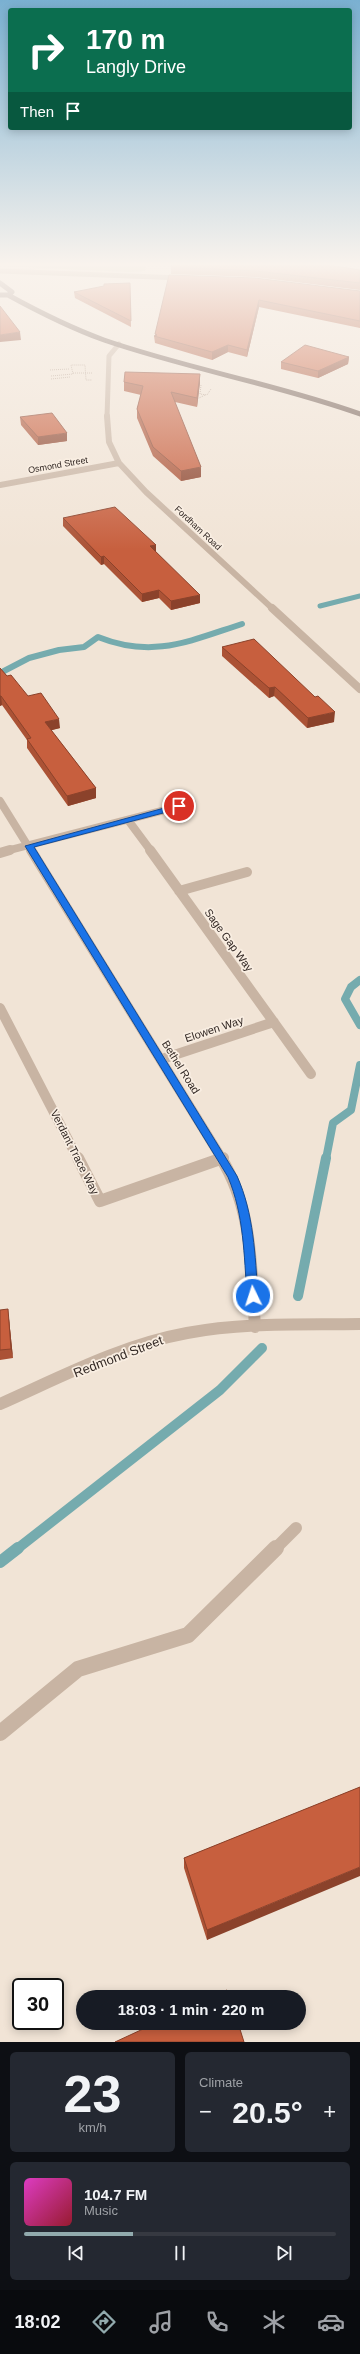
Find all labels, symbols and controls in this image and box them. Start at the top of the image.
icon: right [20,24,72,76]
text: 170 m [86,24,165,55]
text: Langly Drive [86,57,186,77]
icon: arrive [62,100,84,122]
text: Then [20,103,54,120]
street label: Osmond Street [27,455,89,475]
street label: Fordham Road [173,504,223,552]
pin [162,789,196,823]
icon: arrive [168,795,190,817]
street label: Sage Gap Way [202,906,256,974]
street label: Elowen Way [183,1014,245,1044]
street label: Bethel Road [160,1038,202,1096]
street label: Verdant Trace Way [49,1108,102,1197]
position arrow [232,1275,274,1317]
street label: Redmond Street [71,1332,165,1380]
speed limit sign: 30 [12,1978,64,2030]
text: 18:03 · 1 min · 220 m [118,2001,264,2018]
text: 23 [64,2065,121,2123]
text: Climate [199,2075,243,2090]
text: 20.5° [232,2096,303,2129]
text: − [199,2099,212,2124]
text: + [323,2099,336,2124]
text: km/h [78,2120,107,2135]
text: 104.7 FM [84,2186,147,2203]
text: Music [84,2203,118,2218]
icon: previous [65,2242,87,2264]
icon: pause [169,2242,191,2264]
icon: next [273,2242,295,2264]
icon: directions [90,2308,118,2336]
icon: music [147,2308,175,2336]
icon: phone [203,2308,231,2336]
icon: climate [260,2308,288,2336]
icon: car [317,2308,345,2336]
text: 18:02 [14,2312,61,2332]

